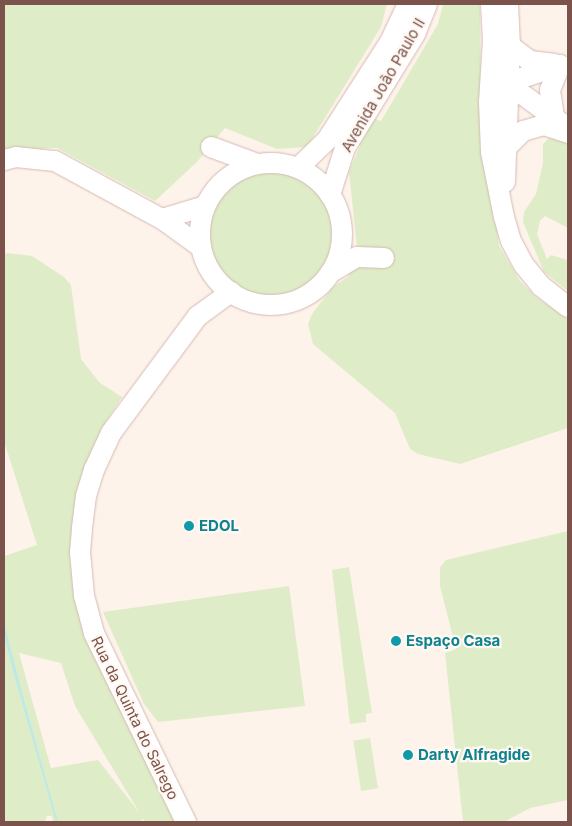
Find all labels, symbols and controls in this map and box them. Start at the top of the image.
street label: Avenida João Paulo II [337,15,429,155]
place label: EDOL [199,517,239,535]
marker: EDOL [183,520,195,532]
place label: Espaço Casa [406,632,500,650]
street label: Rua da Quinta do Salrego [87,633,183,803]
marker: Espaço Casa [390,635,402,647]
place label: Darty Alfragide [418,746,530,764]
marker: Darty Alfragide [402,749,414,761]

